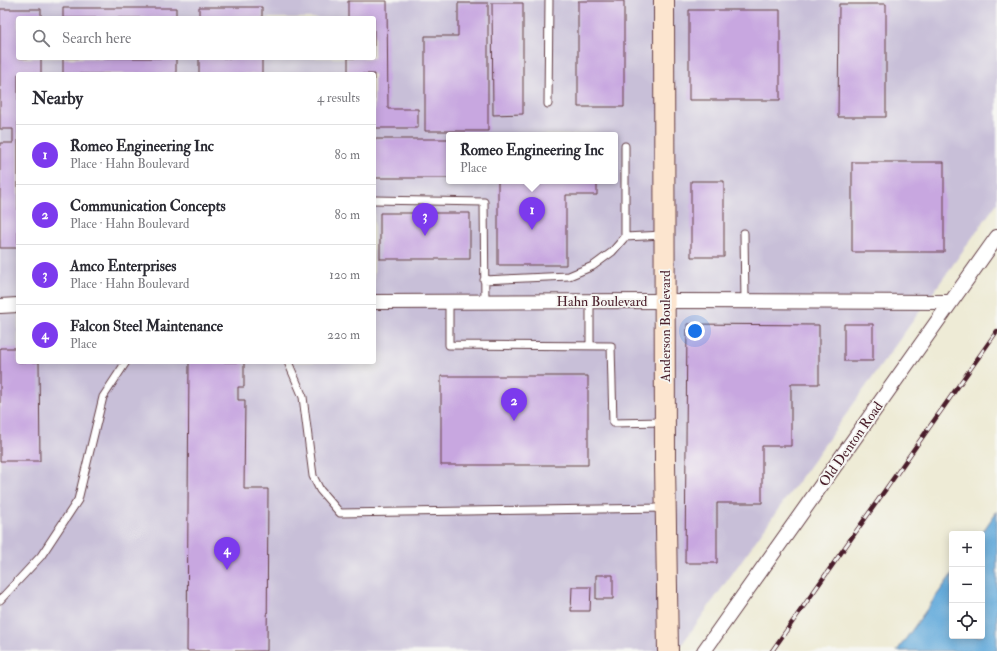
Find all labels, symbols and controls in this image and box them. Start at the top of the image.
search box [16,16,376,60]
icon: search [30,27,52,49]
text: Search here [62,29,131,48]
text: Nearby [32,88,83,109]
text: 4 results [317,90,360,106]
popup [446,132,618,184]
text: Romeo Engineering Inc [70,137,214,156]
text: Romeo Engineering Inc [460,141,604,160]
text: 1 [43,147,47,163]
text: 80 m [334,147,360,163]
text: Place · Hahn Boulevard [70,156,190,172]
text: Place [460,160,487,176]
text: Communication Concepts [70,197,226,216]
pin: 1 [519,197,545,230]
pin: 3 [412,203,438,236]
text: 2 [42,207,48,223]
text: 80 m [334,207,360,223]
text: Place · Hahn Boulevard [70,216,190,232]
text: Amco Enterprises [70,257,176,276]
text: 3 [43,267,48,283]
text: 120 m [329,267,360,283]
street label: Anderson Boulevard [657,270,674,383]
text: Place · Hahn Boulevard [70,276,190,292]
street label: Hahn Boulevard [556,293,648,310]
text: Falcon Steel Maintenance [70,317,223,336]
your location [685,321,705,341]
text: 4 [41,327,49,343]
text: 220 m [327,327,360,343]
text: Place [70,336,97,352]
pin: 2 [501,388,527,421]
street label: Old Denton Road [815,398,887,490]
map controls [949,531,985,639]
button: + [949,531,985,567]
pin: 4 [214,537,240,570]
button: − [949,567,985,603]
button: locate [949,603,985,639]

